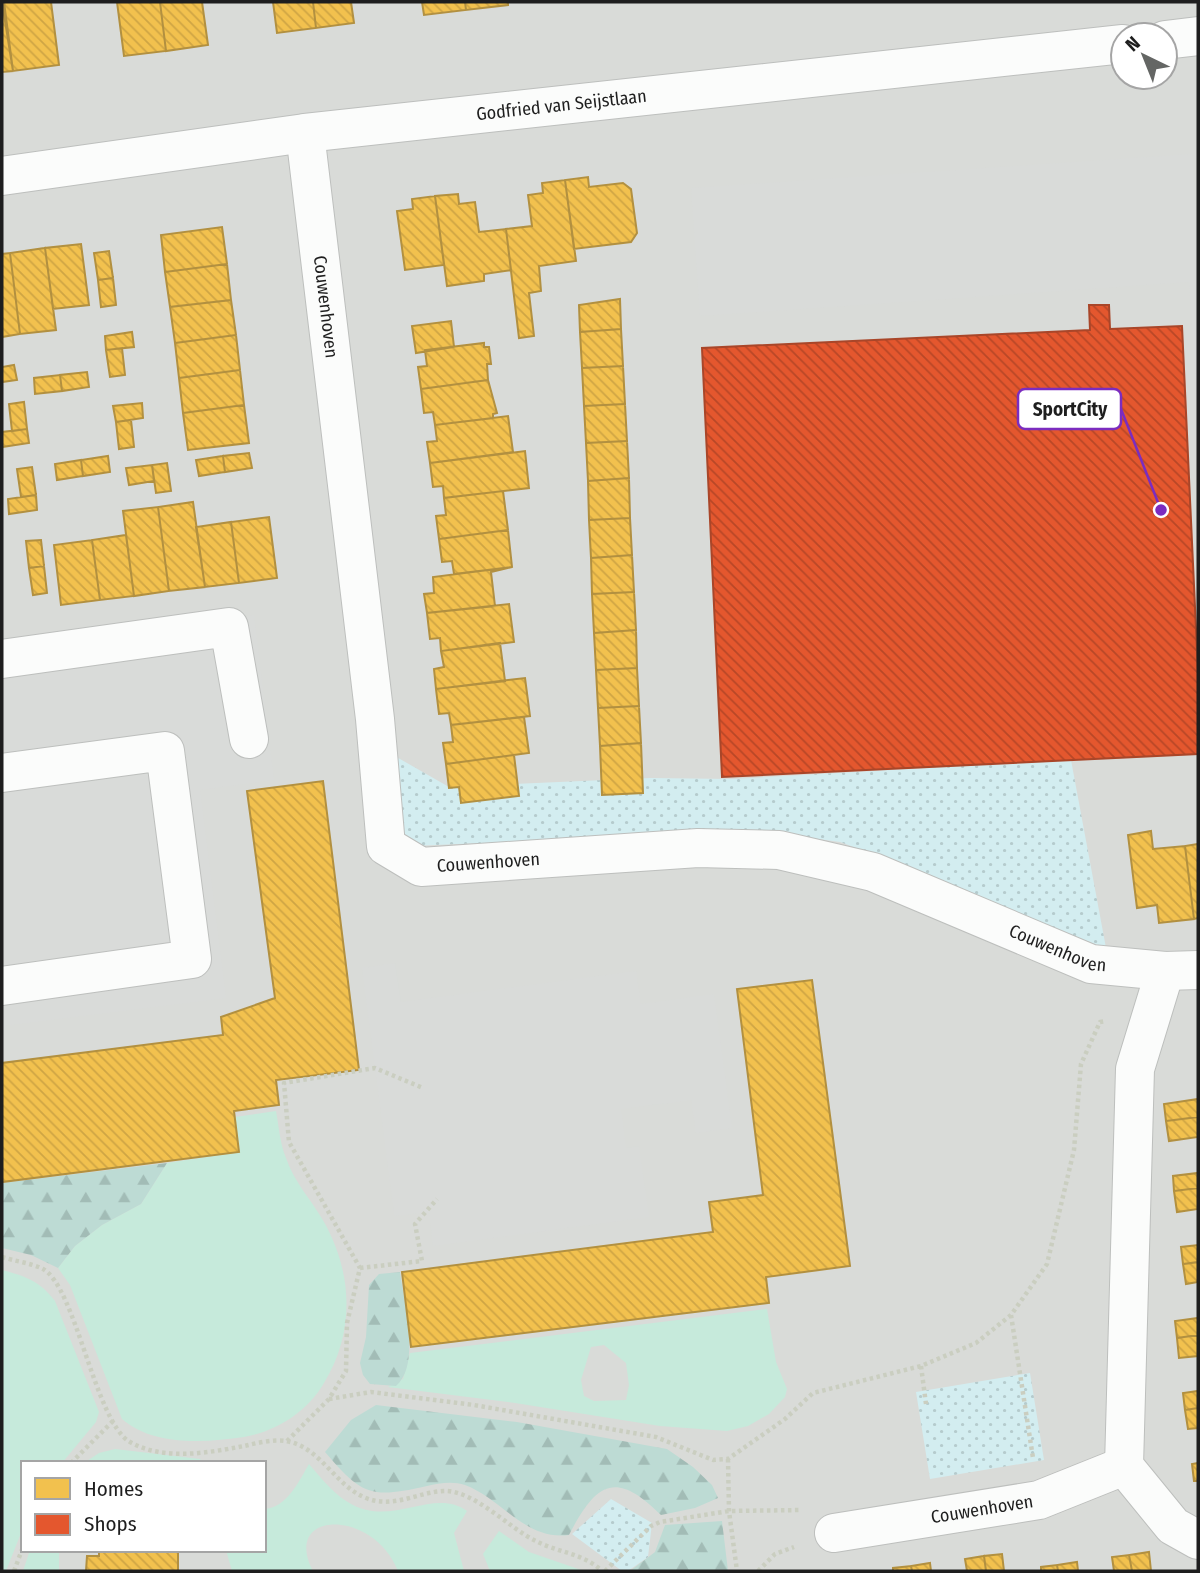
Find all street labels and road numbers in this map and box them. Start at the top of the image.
street label: Godfried van Seijstlaan [475,85,648,125]
street label: Couwenhoven [309,254,343,359]
street label: Couwenhoven [436,848,541,877]
street label: Couwenhoven [1006,920,1107,976]
street label: Couwenhoven [929,1490,1035,1528]

